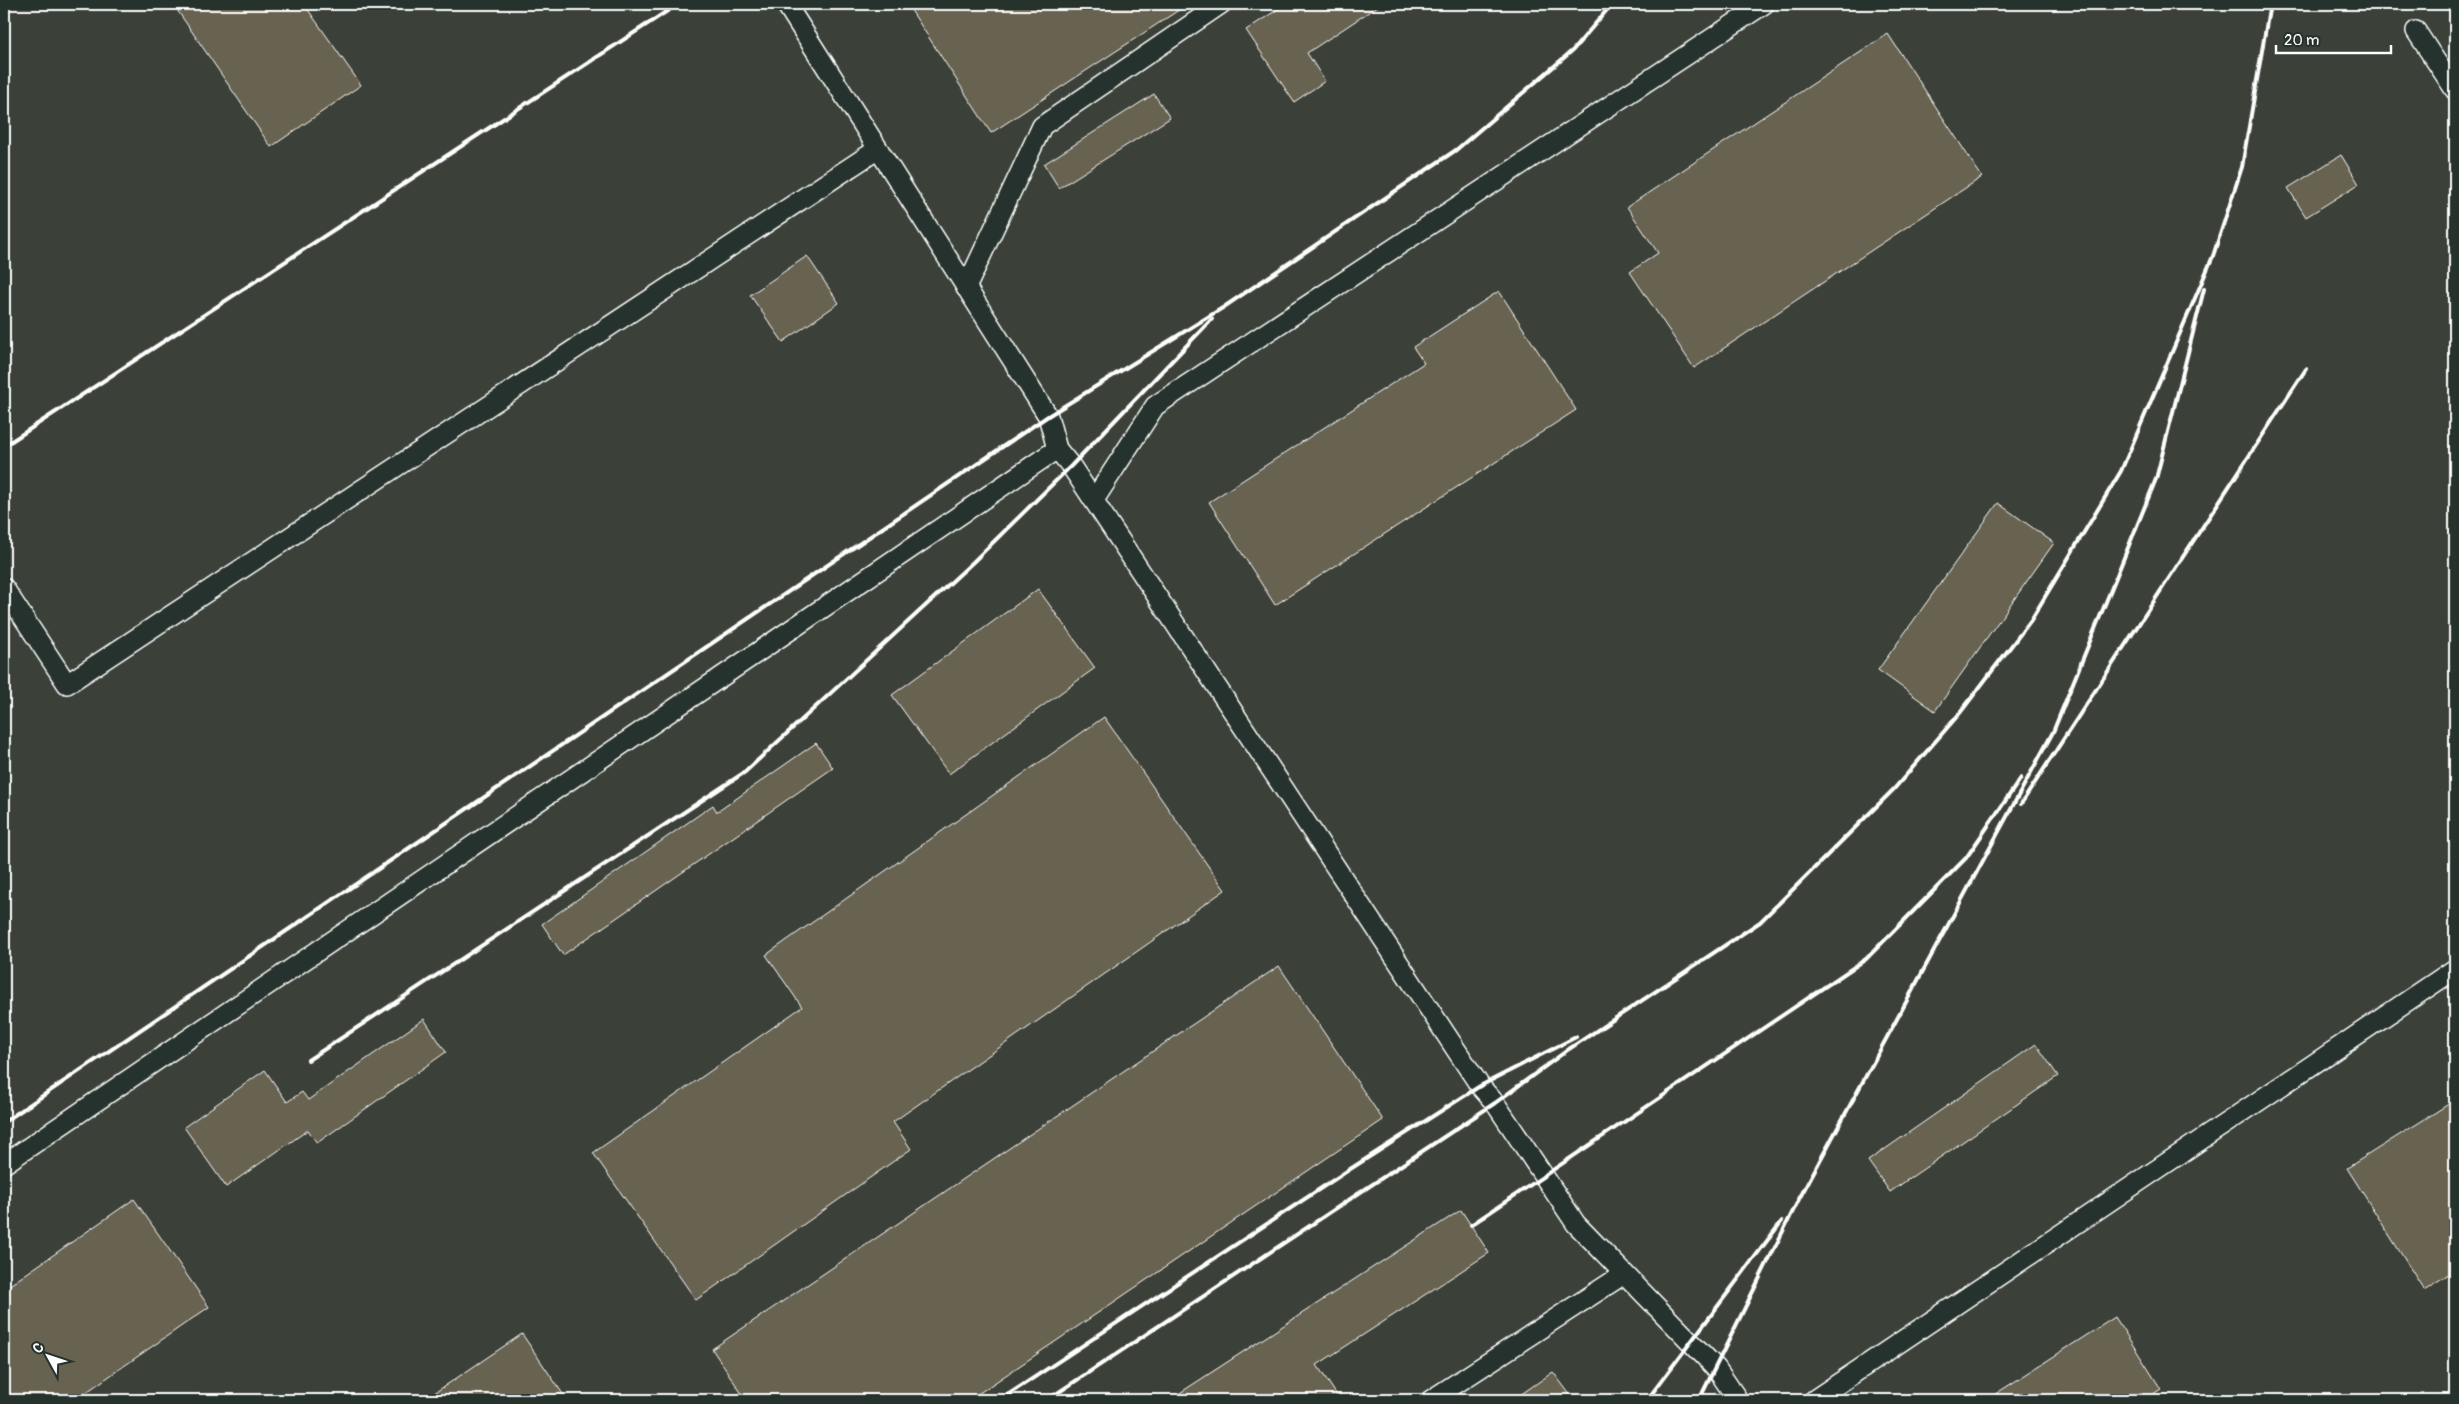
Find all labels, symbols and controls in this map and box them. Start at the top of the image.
scale bar [2276,22,2392,54]
text: 20 m [2284,31,2319,50]
north arrow [22,1332,72,1382]
text: С [29,1339,48,1357]

